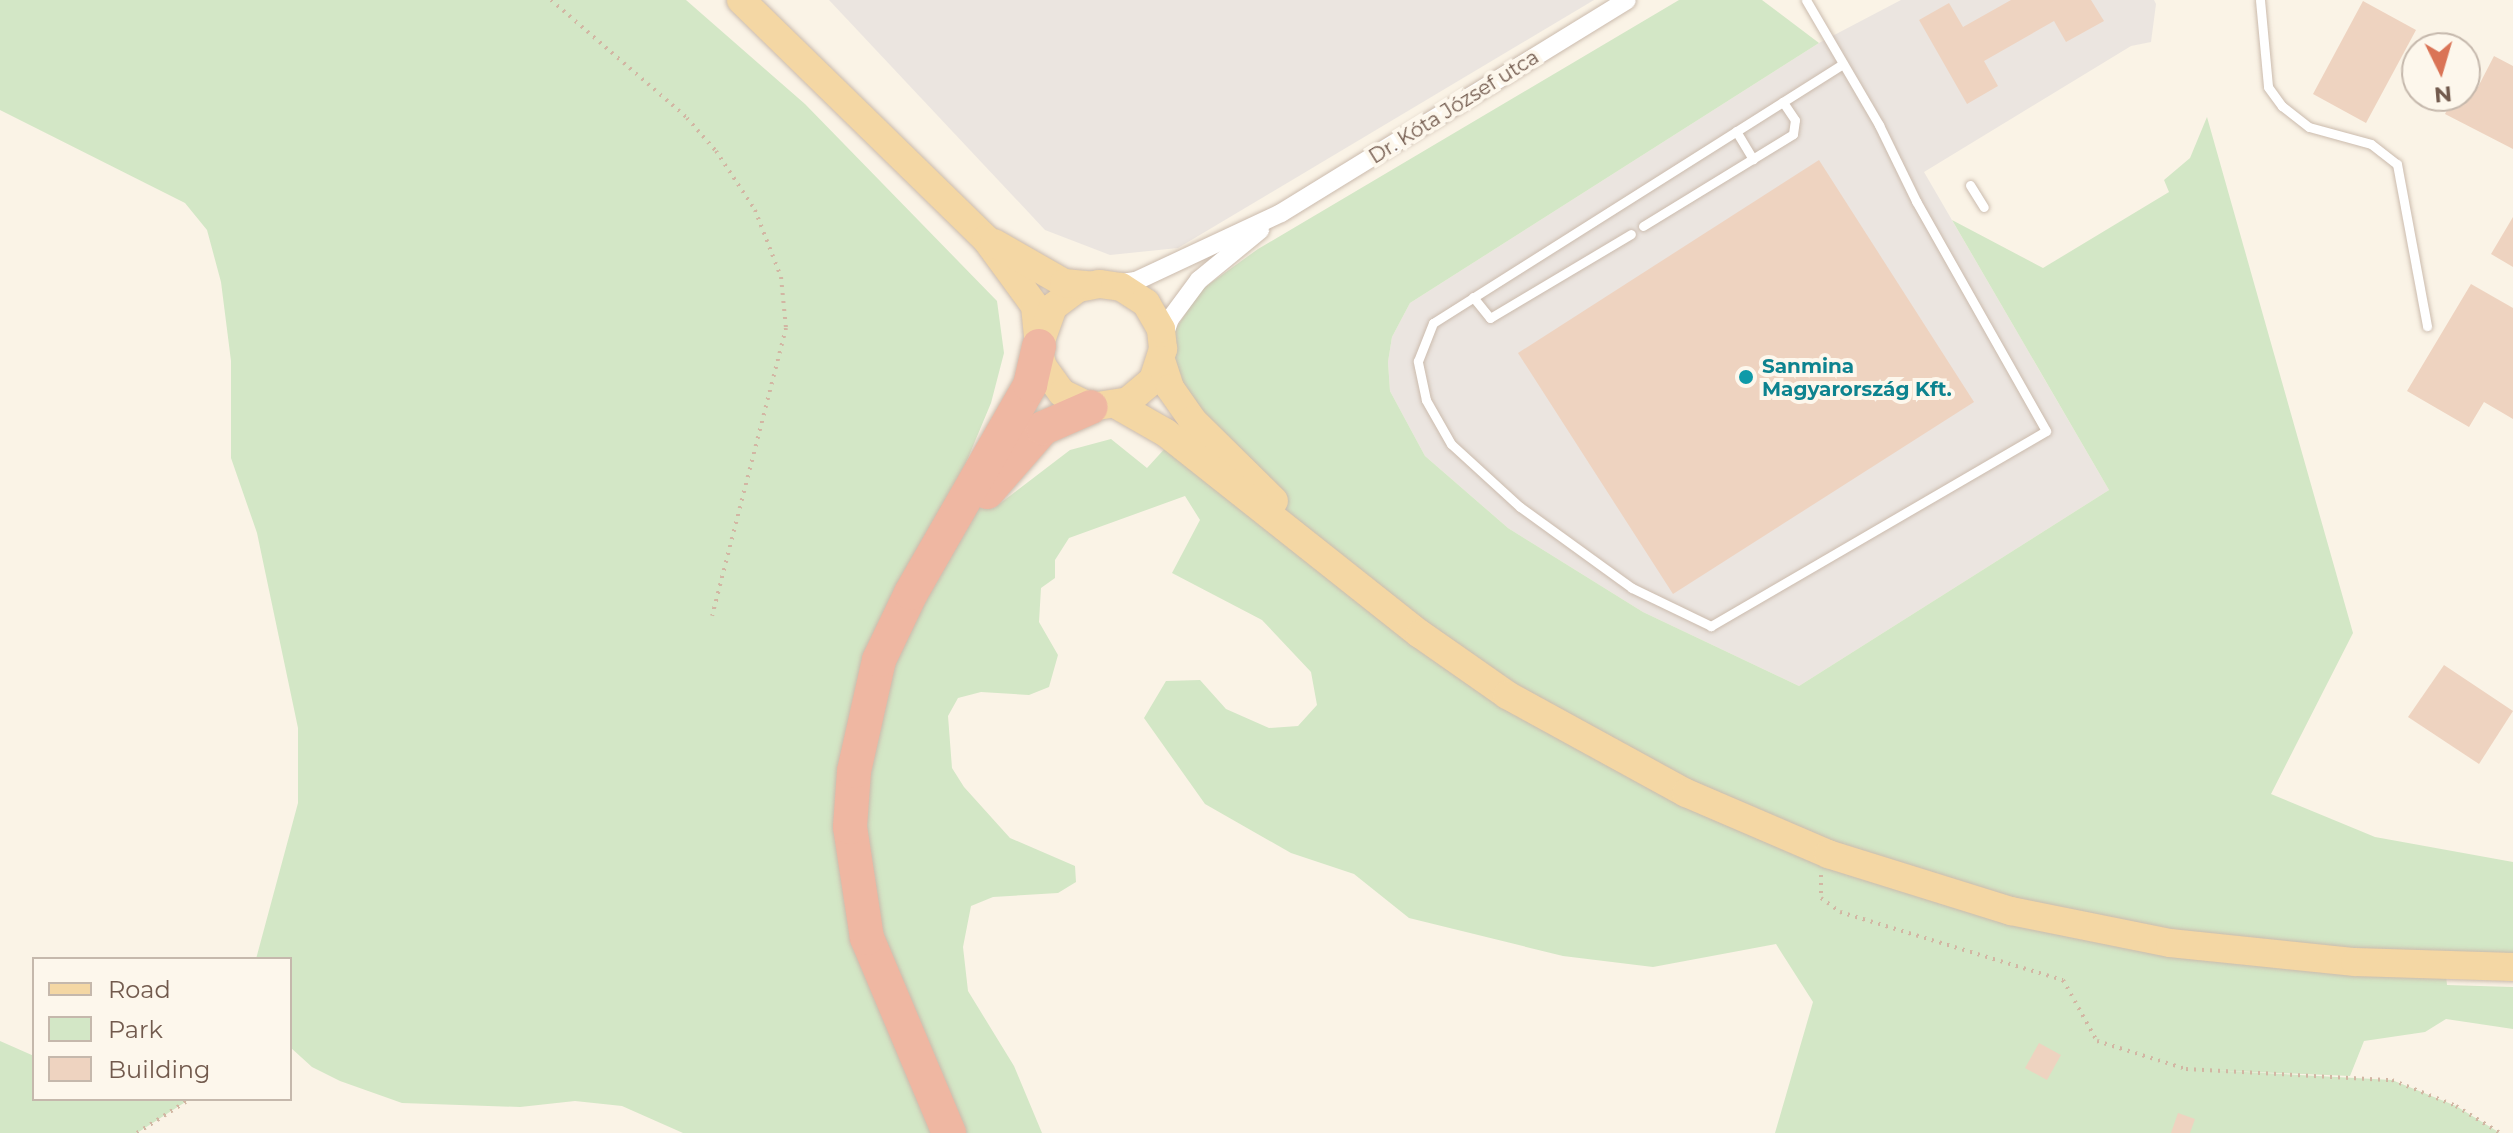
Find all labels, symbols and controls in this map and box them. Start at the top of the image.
north arrow [2401,32,2481,112]
street label: Dr. Kóta József utca [1365,45,1543,169]
text: N [2433,80,2453,109]
place label: Sanmina Magyarország Kft. [1762,354,1952,401]
marker: Sanmina Magyarország Kft. [1737,368,1755,386]
legend [32,957,292,1101]
text: Road [108,975,171,1004]
text: Park [108,1015,163,1044]
text: Building [108,1055,211,1084]

